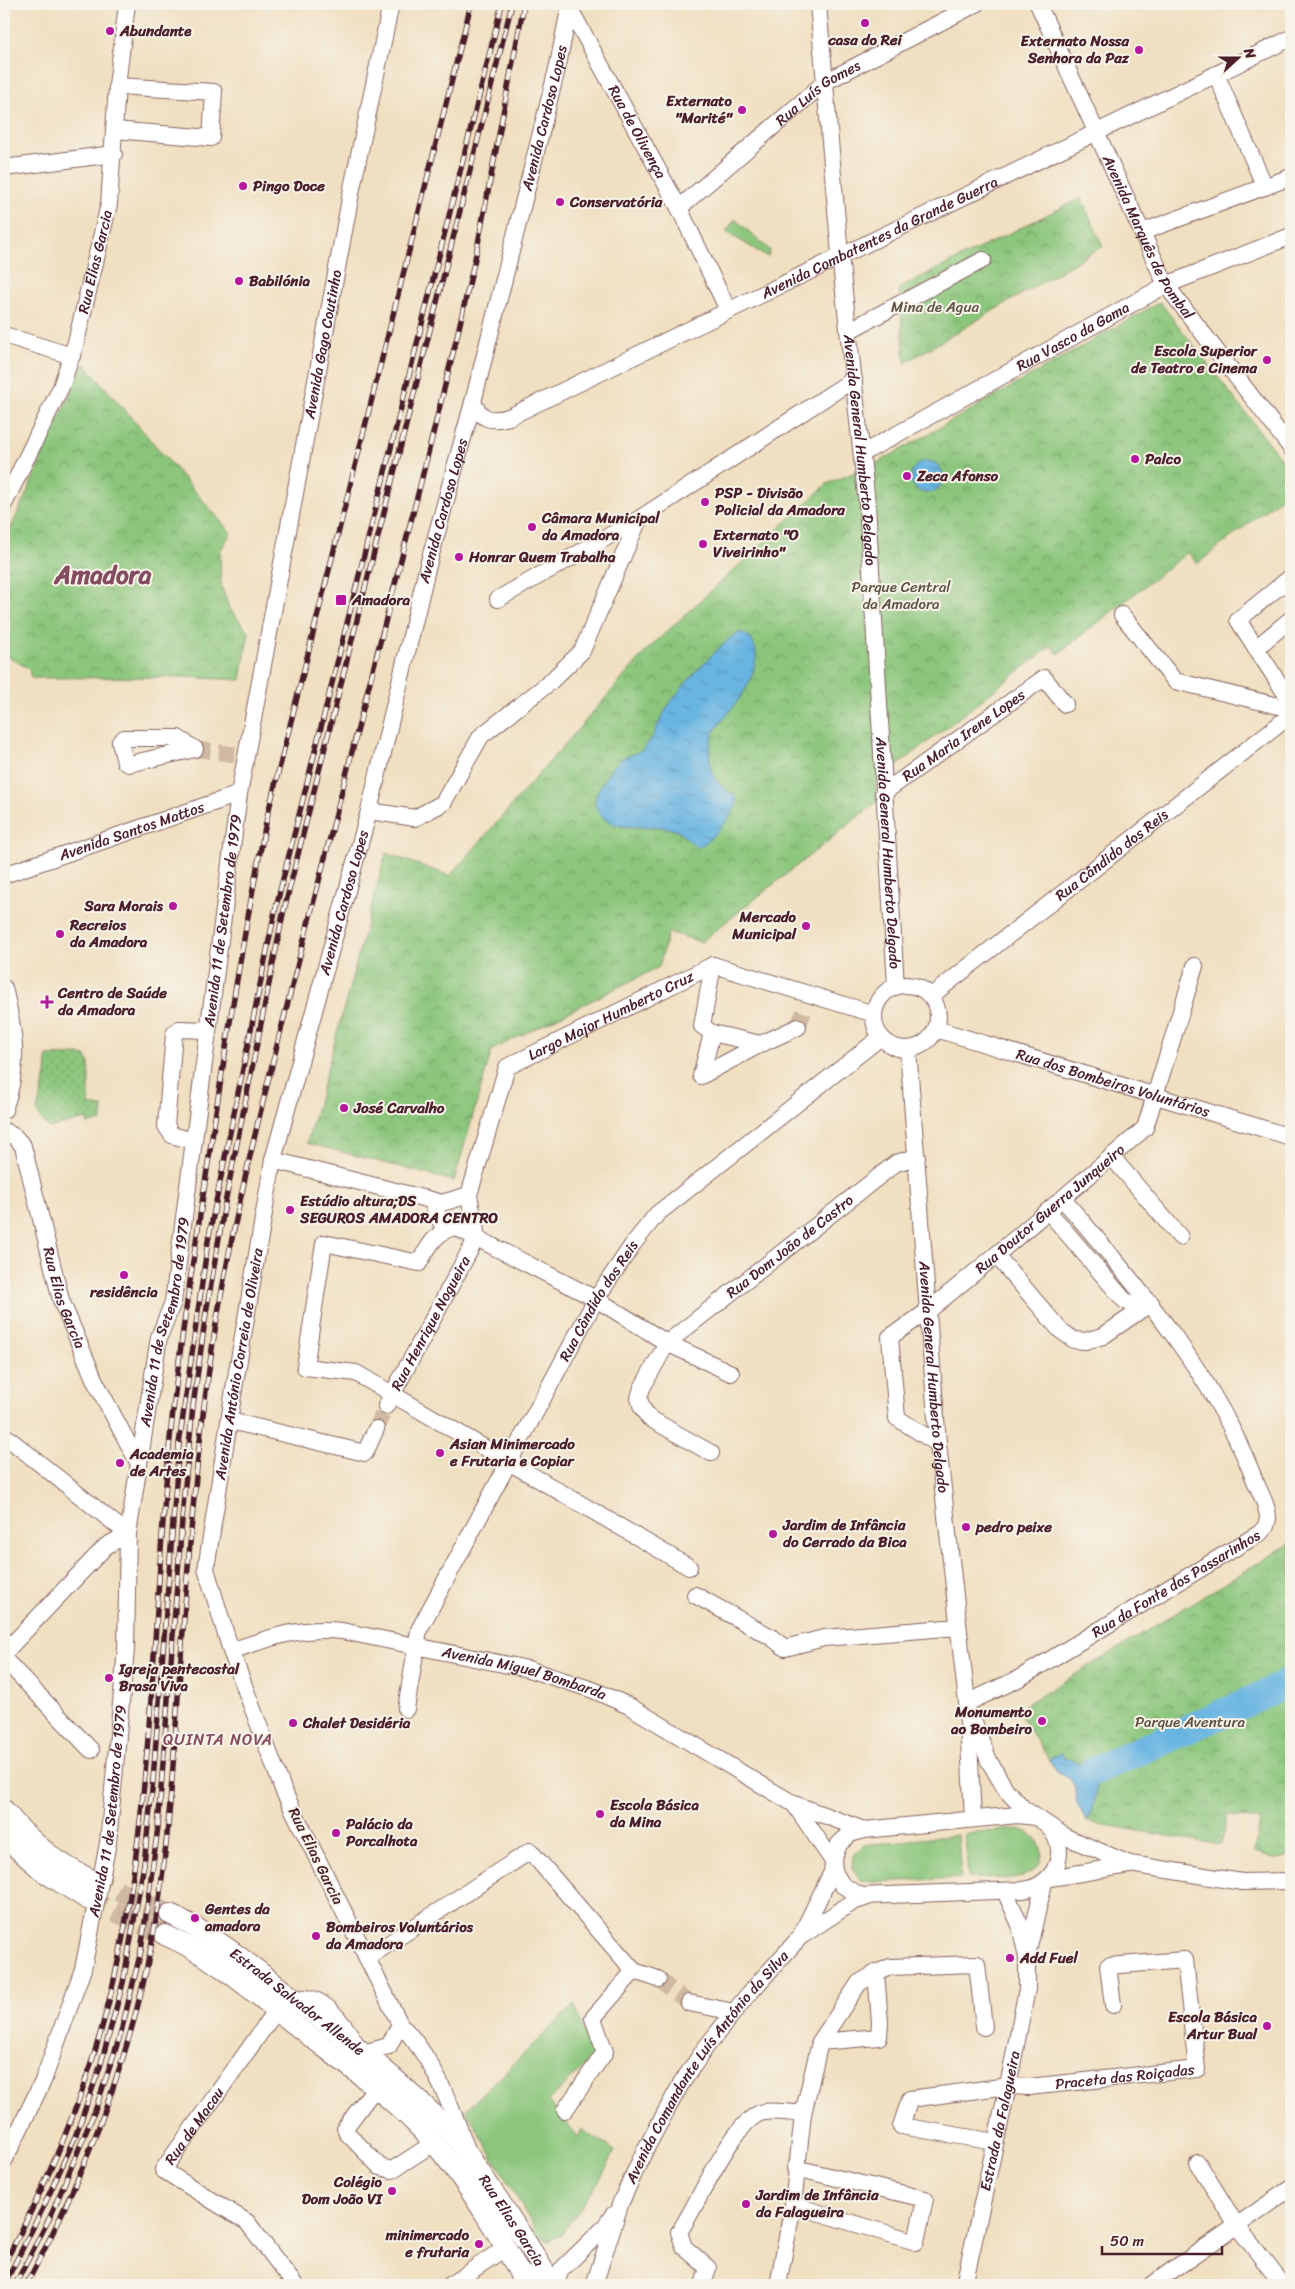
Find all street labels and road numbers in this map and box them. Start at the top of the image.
street label: Avenida Cardoso Lopes [514,43,575,194]
street label: Rua Luís Gomes [769,52,866,133]
street label: Rua de Olivença [601,80,674,184]
street label: Avenida Marquês de Pombal [1095,150,1201,326]
street label: Avenida Combatentes da Grande Guerra [756,169,1003,306]
street label: Rua Elias Garcia [70,207,120,316]
street label: Avenida Gago Coutinho [296,267,350,422]
street label: Rua Vasco da Gama [1011,294,1135,379]
street label: Avenida General Humberto Delgado [836,332,884,567]
street label: Avenida Cardoso Lopes [411,435,475,587]
street label: Rua Maria Irene Lopes [896,682,1031,789]
street label: Avenida General Humberto Delgado [868,735,908,970]
street label: Avenida Santos Mattos [55,794,208,868]
street label: Rua Cândido dos Reis [1049,802,1175,908]
street label: Avenida 11 de Setembro de 1979 [196,813,249,1029]
street label: Avenida Cardoso Lopes [311,827,376,979]
street label: Largo Major Humberto Cruz [523,963,699,1068]
street label: Rua dos Bombeiros Voluntários [1013,1041,1213,1125]
street label: Rua Doutor Guerra Junqueiro [969,1137,1131,1280]
street label: Rua Dom João de Castro [720,1188,860,1305]
street label: Avenida 11 de Setembro de 1979 [132,1215,197,1429]
street label: Rua Cândido dos Reis [552,1234,646,1366]
street label: Rua Elias Garcia [35,1244,93,1353]
street label: Avenida António Correia de Oliveira [207,1246,271,1483]
street label: Rua Henrique Nogueira [384,1251,478,1395]
street label: Avenida General Humberto Delgado [911,1259,956,1495]
street label: Rua da Fonte dos Passarinhos [1086,1522,1266,1645]
street label: Avenida Miguel Bombarda [439,1639,611,1708]
street label: Avenida 11 de Setembro de 1979 [80,1704,134,1920]
street label: Rua Elias Garcia [281,1803,351,1910]
street label: Estrada Salvador Allende [224,1941,371,2063]
street label: Avenida Comandante Luís António da Silva [618,1944,795,2189]
street label: Estrada da Falagueira [972,2048,1028,2194]
street label: Praceta das Roiçadas [1054,2056,1196,2097]
street label: Rua de Macau [157,2082,231,2170]
street label: Rua Elias Garcia [472,2169,552,2272]

